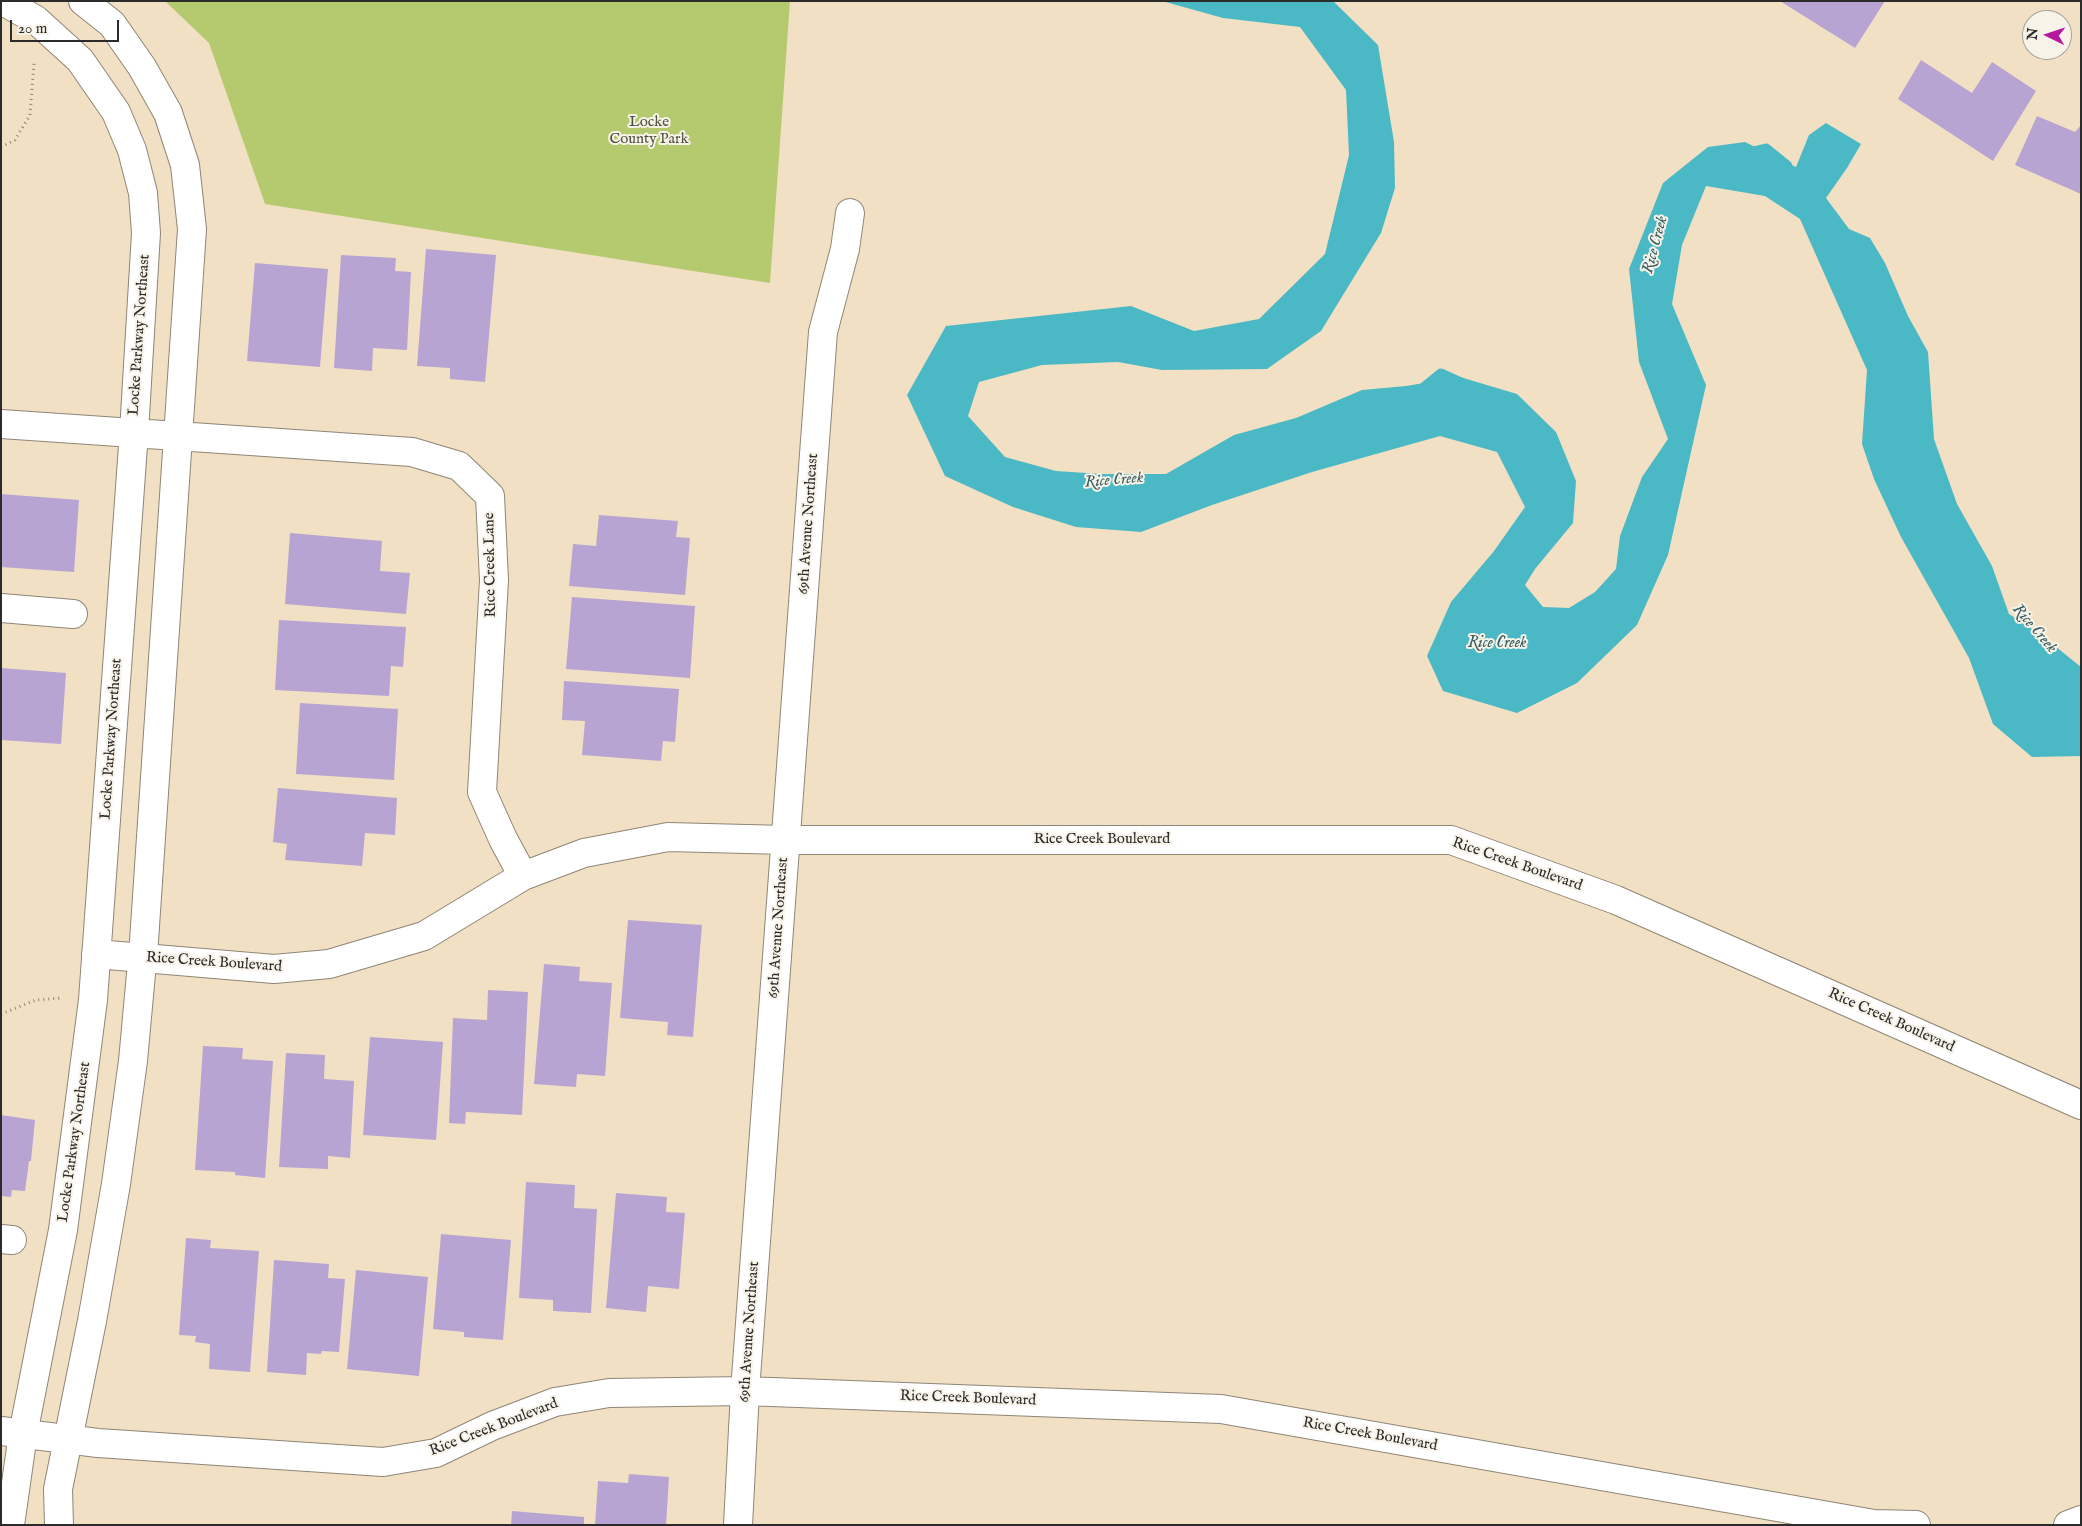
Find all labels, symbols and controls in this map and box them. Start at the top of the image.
scale bar [12,10,121,42]
north arrow [2022,10,2072,60]
text: 20 m [18,19,47,38]
text: N [2024,27,2042,41]
park label: Locke County Park [610,114,688,149]
water label: Rice Creek [1639,214,1673,276]
street label: Locke Parkway Northeast [125,254,155,416]
street label: 69th Avenue Northeast [795,453,823,595]
water label: Rice Creek [1084,469,1144,493]
street label: Rice Creek Lane [481,512,501,618]
water label: Rice Creek [2007,601,2061,657]
water label: Rice Creek [1468,634,1526,654]
street label: Locke Parkway Northeast [97,658,127,820]
street label: Rice Creek Boulevard [1034,831,1170,849]
street label: Rice Creek Boulevard [1450,834,1584,896]
street label: 69th Avenue Northeast [765,857,793,999]
street label: Rice Creek Boulevard [145,949,283,977]
street label: Rice Creek Boulevard [1825,985,1957,1057]
street label: Locke Parkway Northeast [55,1061,95,1223]
street label: 69th Avenue Northeast [736,1261,764,1403]
street label: Rice Creek Boulevard [900,1388,1036,1410]
street label: Rice Creek Boulevard [427,1395,561,1461]
street label: Rice Creek Boulevard [1301,1414,1439,1456]

